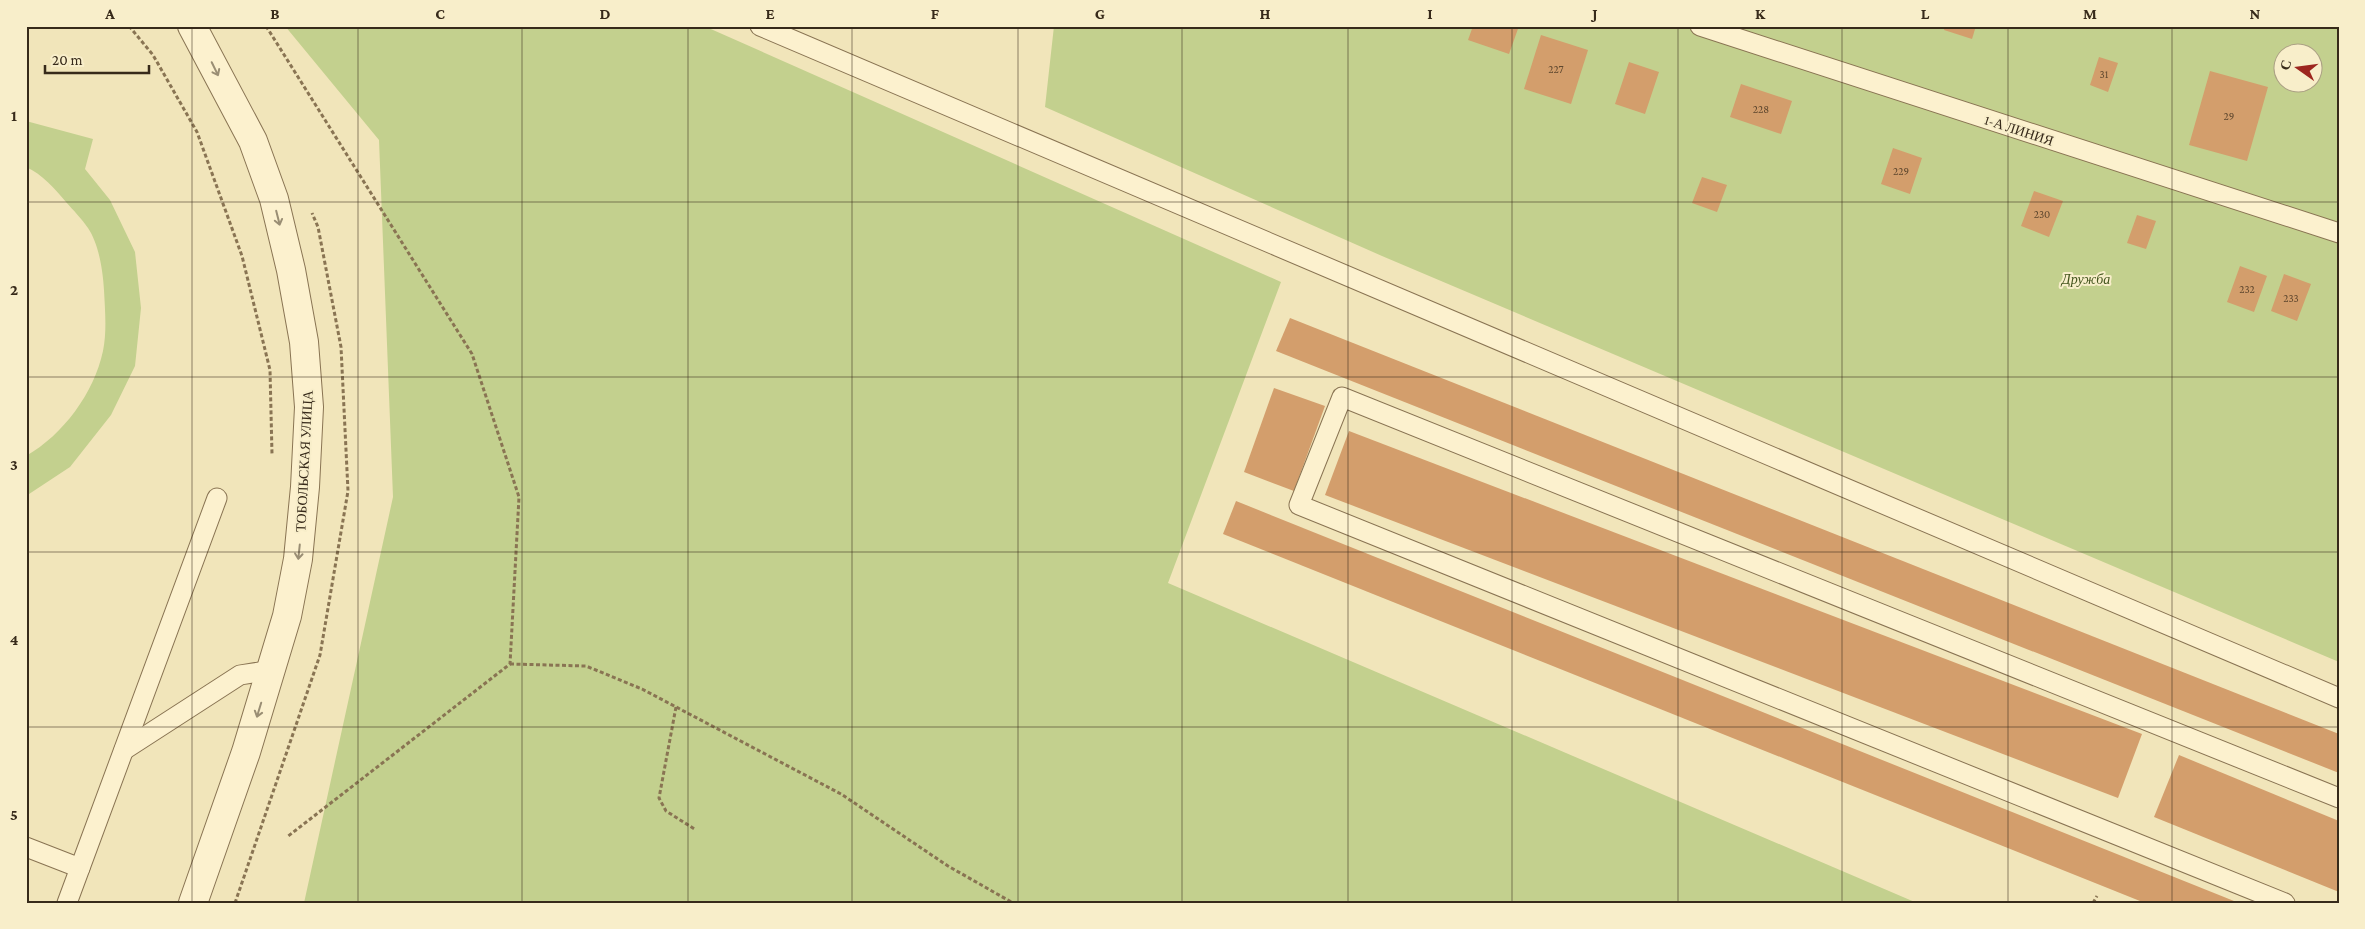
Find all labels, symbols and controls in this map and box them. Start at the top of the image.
text: A [104,5,115,22]
text: B [270,5,280,22]
text: C [435,5,445,22]
text: D [599,5,611,22]
text: E [765,5,775,22]
text: F [931,5,940,22]
text: G [1095,5,1105,22]
text: H [1260,5,1271,22]
text: I [1427,5,1433,22]
text: J [1590,5,1598,22]
text: K [1755,5,1766,22]
text: L [1921,5,1930,22]
text: M [2083,5,2097,22]
text: N [2250,5,2261,22]
scale bar [45,42,149,74]
north arrow [2272,42,2322,92]
text: 20 m [52,52,83,68]
text: С [2276,58,2294,72]
one-way arrow [211,61,220,76]
house number: 227 [1548,63,1564,75]
house number: 31 [2100,68,2109,80]
house number: 228 [1753,103,1769,115]
text: 1 [11,107,17,124]
house number: 29 [2224,110,2234,122]
street label: 1-А ЛИНИЯ [1982,111,2056,149]
house number: 229 [1893,165,1909,177]
house number: 230 [2034,208,2050,220]
one-way arrow [274,210,284,226]
park label: Дружба [2060,271,2110,287]
text: 2 [10,281,18,298]
house number: 232 [2239,283,2255,295]
house number: 233 [2283,292,2299,304]
street label: ТОБОЛЬСКАЯ УЛИЦА [292,389,316,532]
text: 3 [10,456,18,473]
one-way arrow [294,544,304,560]
text: 4 [10,631,19,648]
one-way arrow [254,701,264,717]
text: 5 [10,806,18,823]

